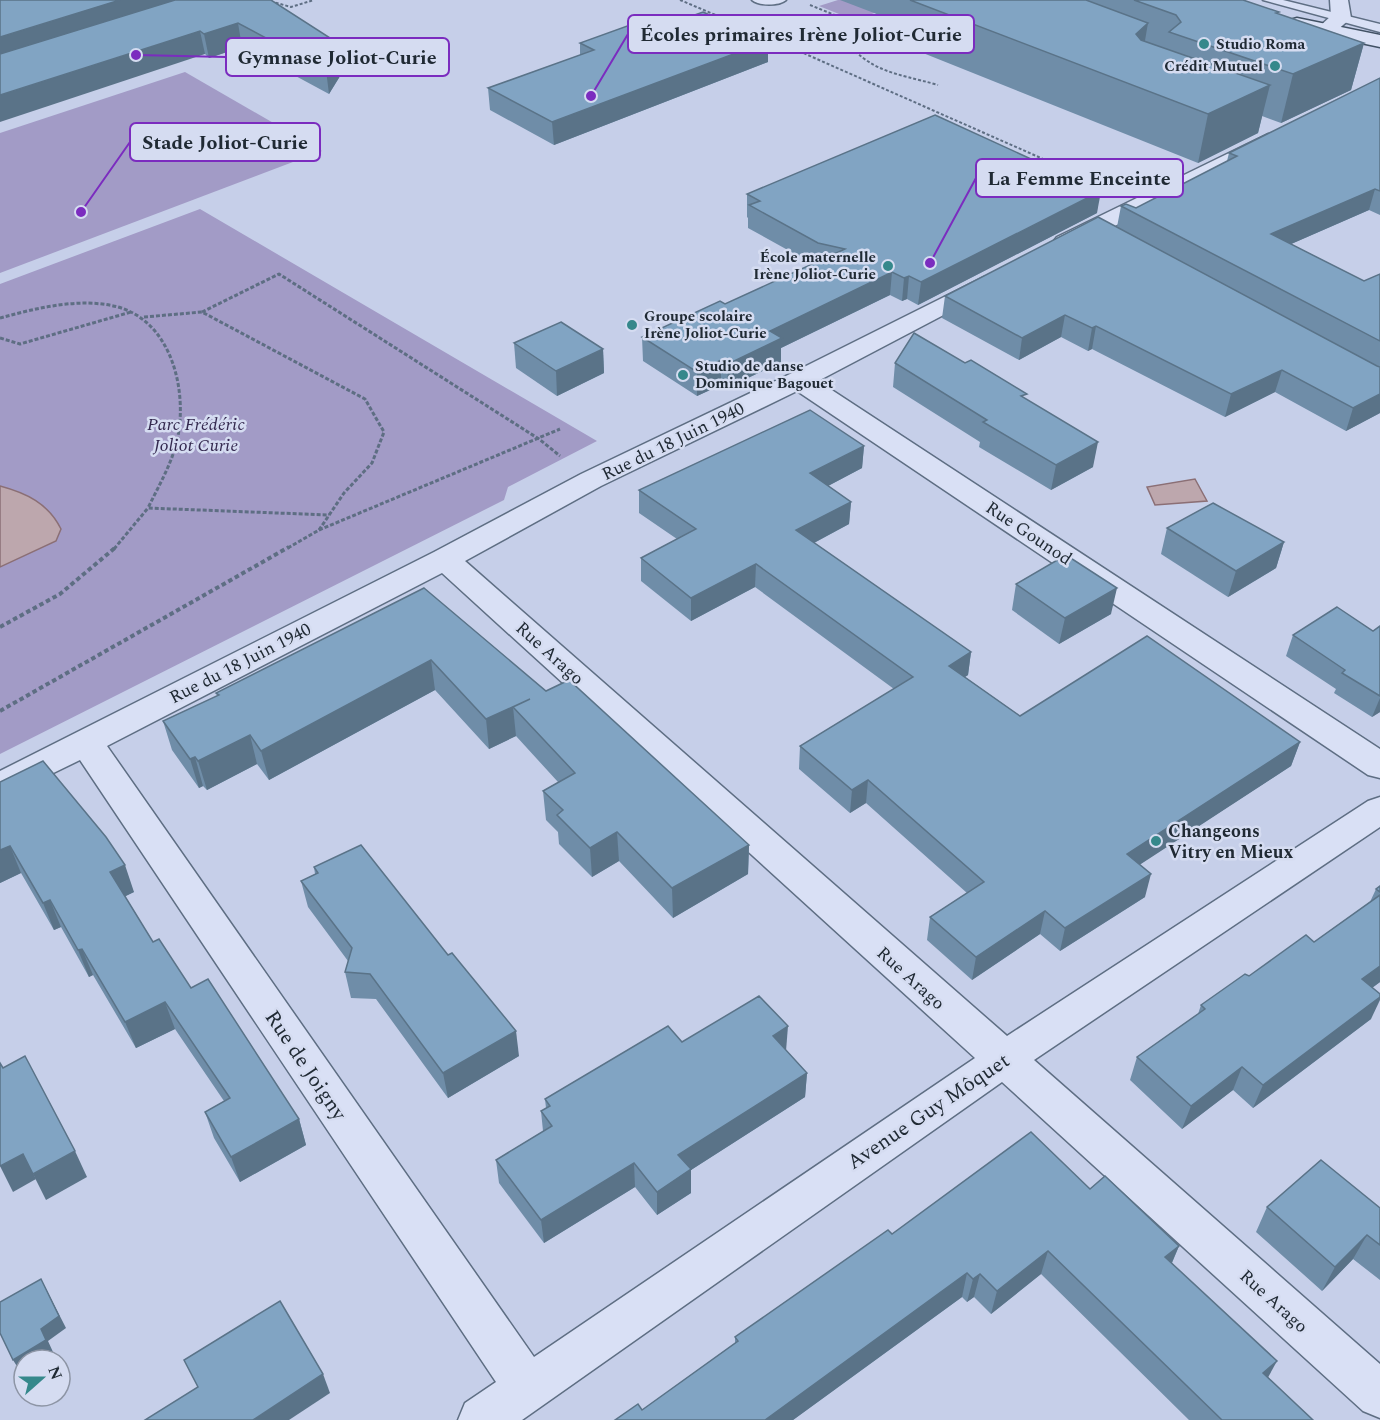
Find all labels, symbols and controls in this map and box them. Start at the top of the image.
callout: Écoles primaires Irène Joliot-Curie [628,15,974,53]
text: Écoles primaires Irène Joliot-Curie [640,20,962,50]
place label: Studio Roma [1216,33,1305,56]
marker: Studio Roma [1197,37,1211,51]
callout: Gymnase Joliot-Curie [226,38,449,76]
text: Gymnase Joliot-Curie [237,43,437,73]
place label: Crédit Mutuel [1164,55,1263,78]
marker: Crédit Mutuel [1268,59,1282,73]
callout: Stade Joliot-Curie [130,123,320,161]
text: Stade Joliot-Curie [142,128,308,158]
callout: La Femme Enceinte [976,159,1183,197]
text: La Femme Enceinte [987,164,1171,194]
place label: École maternelle Irène Joliot-Curie [753,246,876,286]
marker: École maternelle Irène Joliot-Curie [881,259,895,273]
place label: Groupe scolaire Irène Joliot-Curie [644,305,767,345]
marker: Groupe scolaire Irène Joliot-Curie [625,318,639,332]
place label: Studio de danse Dominique Bagouet [695,355,834,395]
marker: Studio de danse Dominique Bagouet [676,368,690,382]
street label: Rue du 18 Juin 1940 [597,395,749,488]
park label: Parc Frédéric Joliot Curie [147,411,245,459]
street label: Rue Gounod [980,494,1077,572]
street label: Rue Arago [509,615,590,692]
street label: Rue du 18 Juin 1940 [165,616,316,711]
place label: Changeons Vitry en Mieux [1168,818,1293,866]
marker: Changeons Vitry en Mieux [1149,834,1163,848]
street label: Rue Arago [870,940,951,1017]
street label: Rue de Joigny [256,1004,355,1128]
street label: Avenue Guy Môquet [841,1045,1016,1178]
street label: Rue Arago [1233,1263,1314,1340]
north arrow [12,1348,72,1408]
text: N [42,1363,69,1383]

